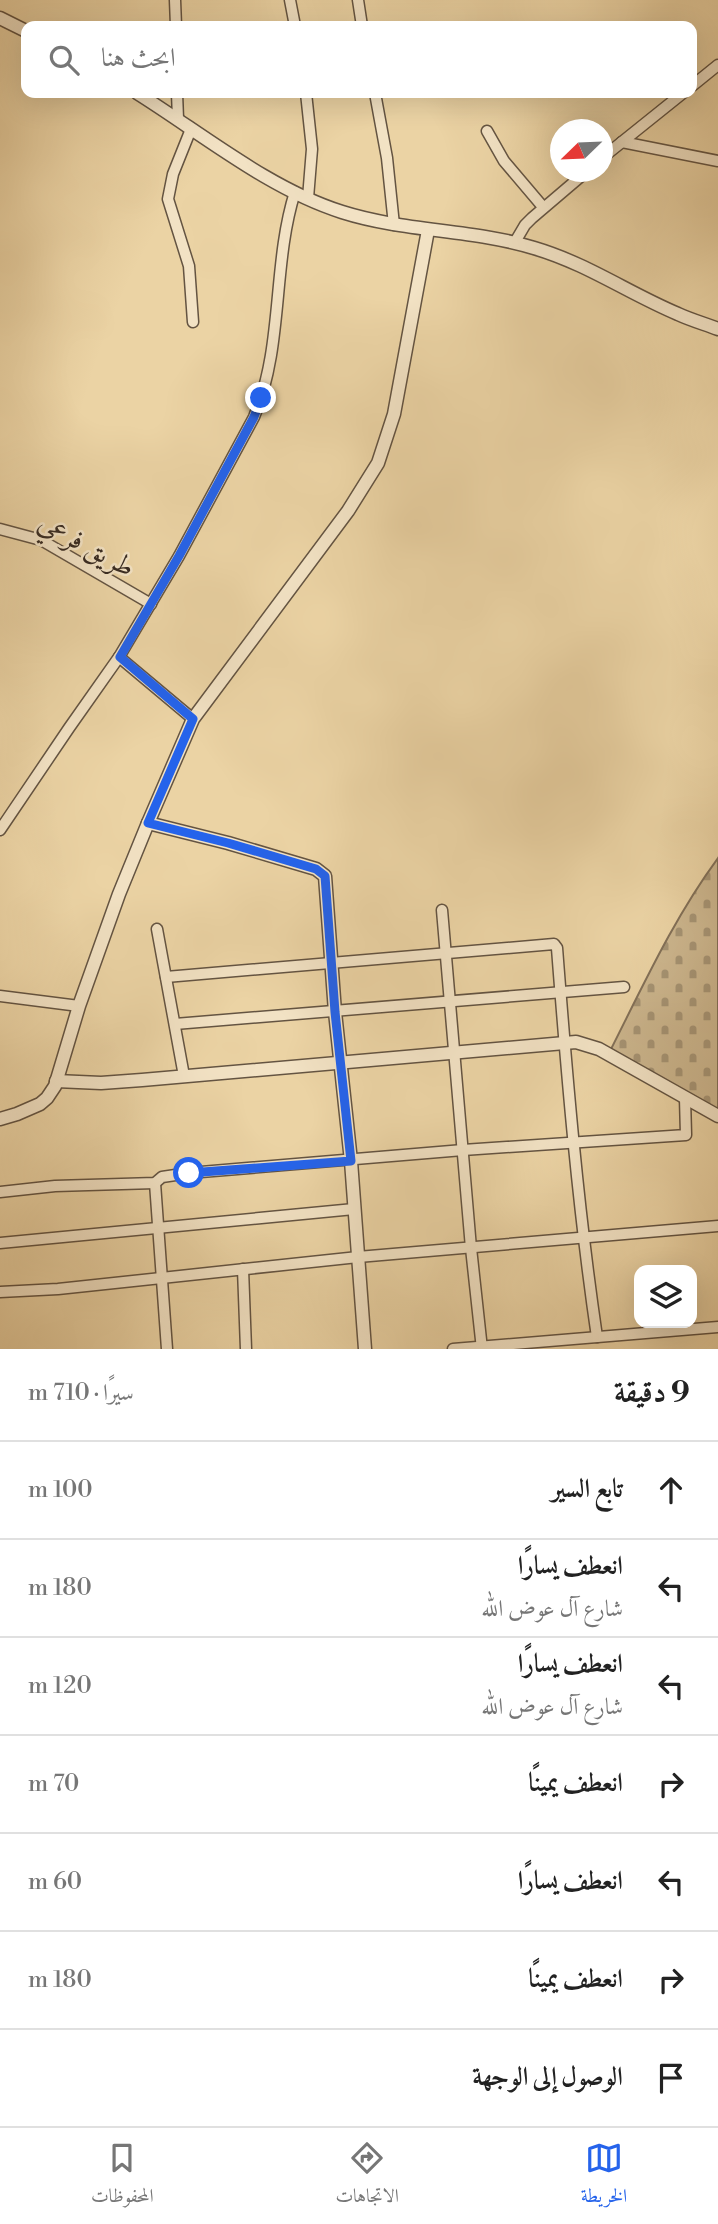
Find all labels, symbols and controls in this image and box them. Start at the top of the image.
search box [21,21,697,98]
icon: search [45,41,83,79]
text: ابحث هنا [101,42,176,74]
north arrow [550,119,613,182]
route end [245,382,276,413]
street label: طريق فرعي [30,505,141,589]
route start [173,1157,204,1188]
map controls [634,1265,697,1328]
button: layers [634,1265,697,1328]
text: 9 دقيقة [614,1374,690,1412]
text: سيرًا · 710 m [28,1379,134,1407]
icon: ahead [652,1471,690,1509]
text: تابع السير [551,1473,623,1505]
text: 100 m [28,1476,93,1504]
text: انعطف يسارًا [518,1550,623,1582]
icon: left [652,1569,690,1607]
text: 180 m [28,1574,92,1602]
text: شارع آل عوض الله [481,1595,623,1623]
text: انعطف يسارًا [518,1648,623,1680]
icon: left [652,1667,690,1705]
text: 120 m [28,1672,92,1700]
text: شارع آل عوض الله [481,1693,623,1721]
icon: right [652,1765,690,1803]
text: انعطف يمينًا [528,1767,623,1799]
text: 70 m [28,1770,79,1798]
icon: left [652,1863,690,1901]
text: انعطف يسارًا [518,1865,623,1897]
text: 60 m [28,1868,82,1896]
icon: right [652,1961,690,1999]
text: انعطف يمينًا [528,1963,623,1995]
text: 180 m [28,1966,92,1994]
icon: arrive [652,2059,690,2097]
text: الوصول إلى الوجهة [472,2061,623,2093]
tab: المحفوظات [91,2139,154,2214]
tab: الاتجاهات [336,2139,399,2214]
tab: الخريطة [581,2139,627,2214]

